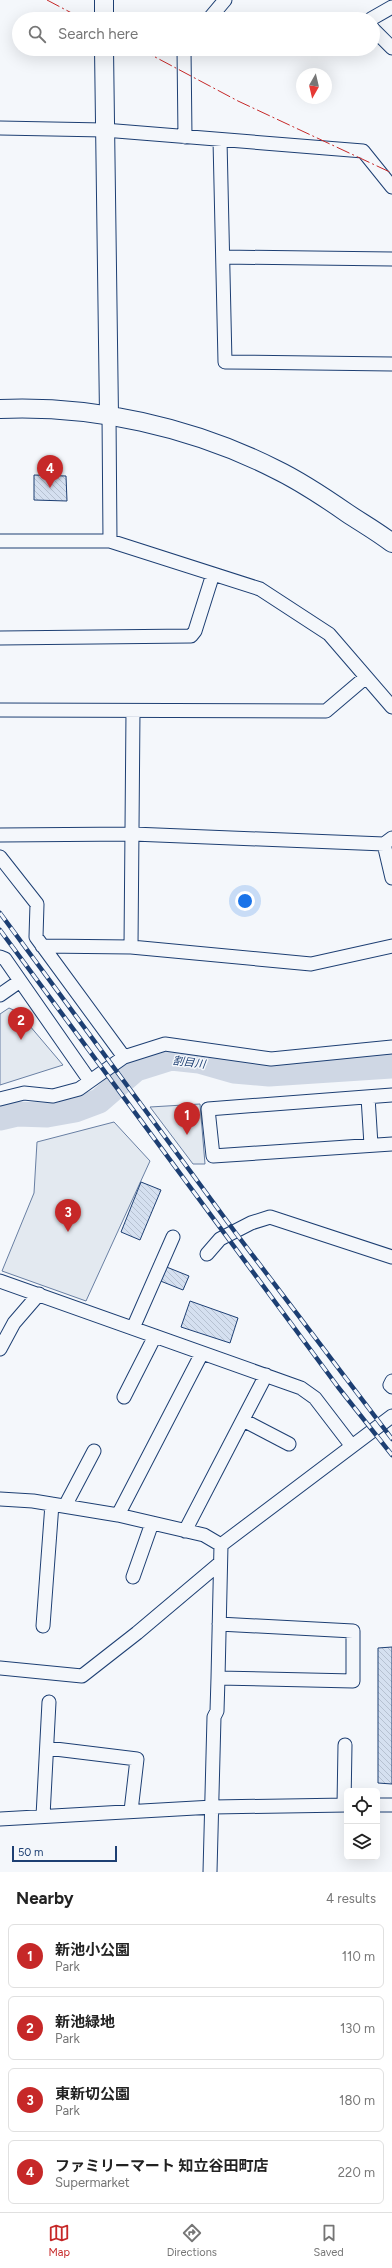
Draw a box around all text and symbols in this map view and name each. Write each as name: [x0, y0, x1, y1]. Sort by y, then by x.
search box: [12, 12, 380, 56]
icon: search: [26, 23, 48, 45]
text: Search here: [58, 25, 138, 43]
north arrow: [296, 68, 332, 104]
pin: 4: [37, 455, 63, 488]
your location: [235, 891, 255, 911]
pin: 2: [8, 1007, 34, 1040]
water label: 割目川: [172, 1054, 207, 1071]
pin: 1: [174, 1102, 200, 1135]
pin: 3: [55, 1199, 81, 1232]
map controls: [344, 1788, 380, 1860]
button: locate: [344, 1788, 380, 1824]
button: layers: [344, 1824, 380, 1860]
scale bar: [12, 1844, 117, 1863]
text: 50 m: [18, 1846, 43, 1859]
text: Nearby: [16, 1888, 74, 1908]
text: 4 results: [326, 1891, 376, 1906]
text: 新池小公園: [55, 1941, 130, 1959]
text: 1: [27, 1949, 33, 1964]
text: 110 m: [342, 1949, 375, 1964]
text: Park: [55, 1959, 80, 1974]
text: 新池緑地: [55, 2013, 115, 2031]
text: 2: [26, 2021, 34, 2036]
text: 130 m: [340, 2021, 375, 2036]
text: Park: [55, 2031, 80, 2046]
text: 東新切公園: [55, 2085, 130, 2103]
text: 3: [26, 2093, 34, 2108]
text: 180 m: [339, 2093, 375, 2108]
text: Park: [55, 2103, 80, 2118]
text: ファミリーマート 知立谷田町店: [55, 2157, 269, 2175]
text: 4: [26, 2165, 34, 2180]
text: 220 m: [338, 2165, 375, 2180]
text: Supermarket: [55, 2175, 130, 2190]
tab: Map: [48, 2222, 70, 2259]
tab: Directions: [167, 2222, 217, 2259]
tab: Saved: [313, 2222, 344, 2259]

